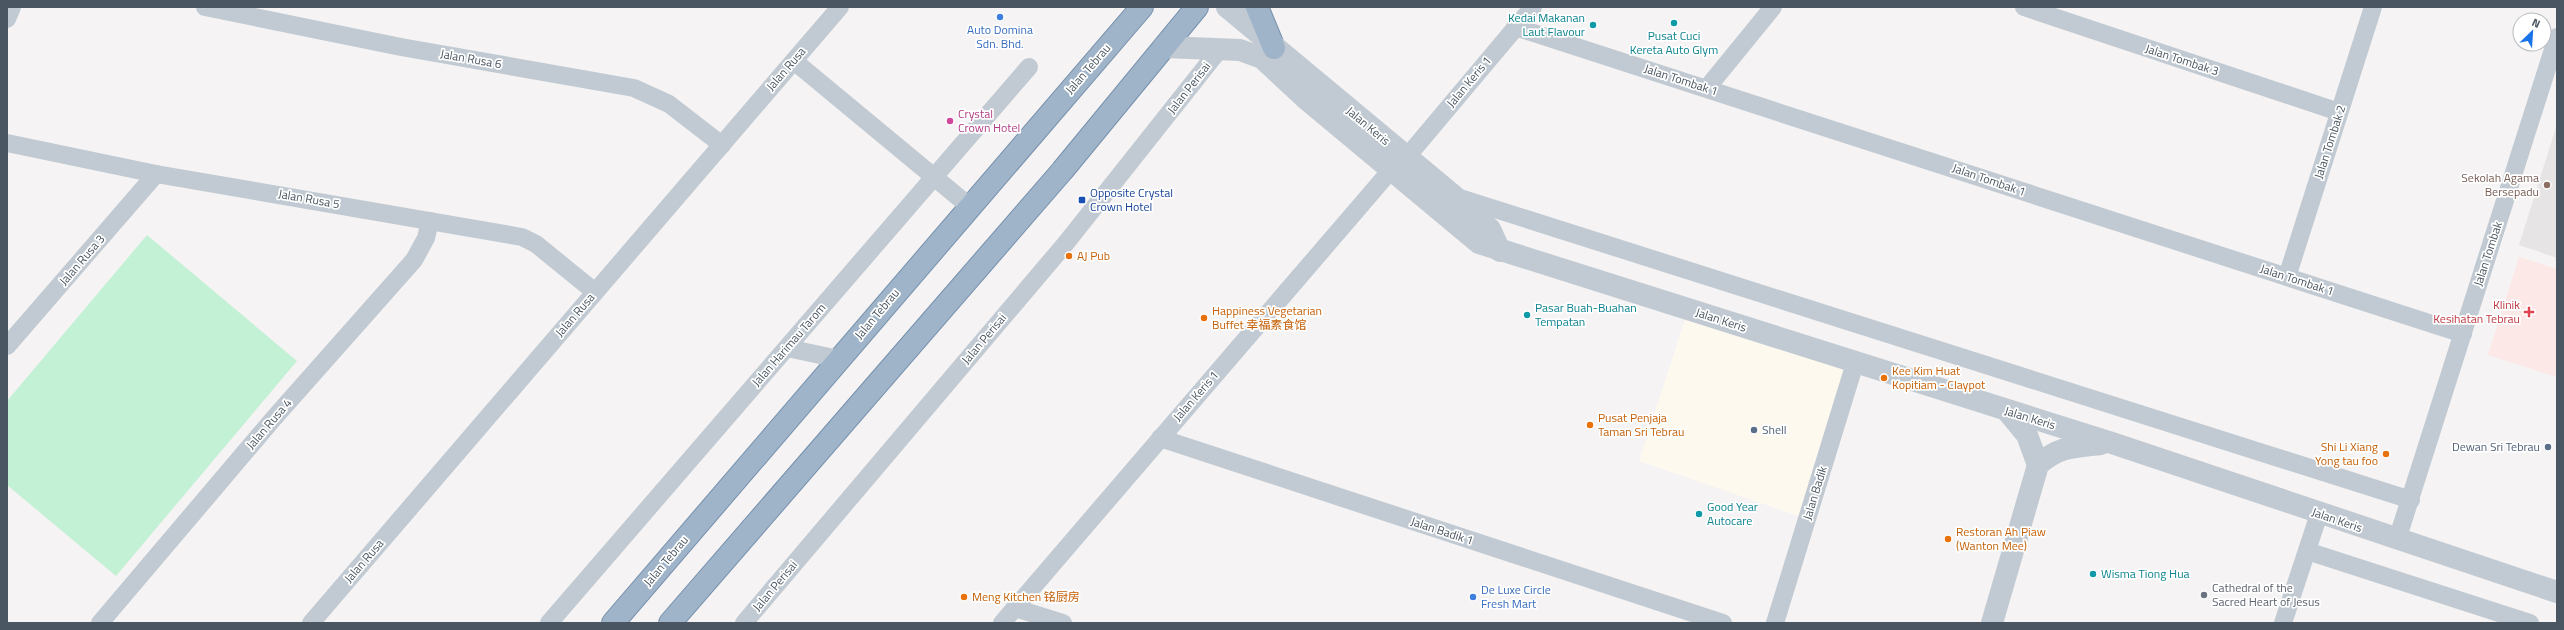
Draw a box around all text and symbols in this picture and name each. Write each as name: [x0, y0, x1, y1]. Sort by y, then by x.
place label: Kedai Makanan Laut Flavour: [1508, 8, 1585, 41]
marker: Auto Domina Sdn. Bhd.: [995, 12, 1005, 22]
north arrow: [2512, 12, 2552, 52]
text: N: [2529, 14, 2543, 32]
marker: Pusat Cuci Kereta Auto Glym: [1669, 18, 1679, 28]
place label: Auto Domina Sdn. Bhd.: [967, 20, 1033, 53]
marker: Kedai Makanan Laut Flavour: [1588, 20, 1598, 30]
place label: Pusat Cuci Kereta Auto Glym: [1630, 26, 1718, 59]
street label: Jalan Tebrau: [1060, 39, 1115, 98]
street label: Jalan Tombak 3: [2143, 39, 2221, 80]
street label: Jalan Rusa: [761, 43, 810, 95]
street label: Jalan Rusa 6: [439, 44, 504, 73]
street label: Jalan Keris 1: [1441, 52, 1496, 111]
street label: Jalan Perisai: [1162, 58, 1215, 118]
street label: Jalan Tombak 1: [1642, 59, 1720, 100]
street label: Jalan Keris: [1342, 101, 1395, 150]
street label: Jalan Tombak 2: [2309, 103, 2350, 181]
place label: Crystal Crown Hotel: [958, 104, 1020, 137]
marker: Crystal Crown Hotel: [945, 116, 955, 126]
street label: Jalan Tombak 1: [1950, 158, 2028, 201]
place label: Sekolah Agama Bersepadu: [2461, 168, 2539, 201]
marker: Sekolah Agama Bersepadu: [2542, 180, 2552, 190]
place label: Opposite Crystal Crown Hotel: [1090, 183, 1173, 216]
street label: Jalan Rusa 5: [277, 184, 342, 213]
marker: Opposite Crystal Crown Hotel: [1077, 195, 1087, 205]
street label: Jalan Tombak: [2468, 219, 2507, 289]
street label: Jalan Rusa 3: [54, 230, 109, 289]
place label: AJ Pub: [1077, 246, 1110, 265]
marker: AJ Pub: [1064, 251, 1074, 261]
street label: Jalan Tombak 1: [2258, 259, 2336, 300]
street label: Jalan Tebrau: [850, 284, 904, 343]
street label: Jalan Rusa: [550, 289, 599, 341]
place label: Klinik Kesihatan Tebrau: [2433, 295, 2520, 328]
place label: Pasar Buah-Buahan Tempatan: [1535, 298, 1637, 331]
street label: Jalan Harimau Tarom: [747, 299, 830, 391]
place label: Happiness Vegetarian Buffet 幸福素食馆: [1212, 301, 1322, 334]
street label: Jalan Keris: [1693, 302, 1749, 337]
marker: Klinik Kesihatan Tebrau: [2523, 306, 2535, 318]
street label: Jalan Perisai: [957, 309, 1011, 368]
marker: Pasar Buah-Buahan Tempatan: [1522, 310, 1532, 320]
marker: Happiness Vegetarian Buffet 幸福素食馆: [1199, 313, 1209, 323]
place label: Kee Kim Huat Kopitiam - Claypot: [1892, 361, 1986, 394]
street label: Jalan Keris 1: [1168, 366, 1223, 425]
marker: Kee Kim Huat Kopitiam - Claypot: [1879, 373, 1889, 383]
street label: Jalan Rusa 4: [241, 394, 296, 453]
street label: Jalan Keris: [2002, 401, 2058, 434]
place label: Pusat Penjaja Taman Sri Tebrau: [1598, 408, 1684, 441]
marker: Pusat Penjaja Taman Sri Tebrau: [1585, 420, 1595, 430]
place label: Shell: [1762, 420, 1787, 439]
marker: Shell: [1749, 425, 1759, 435]
place label: Shi Li Xiang Yong tau foo: [2315, 437, 2378, 470]
place label: Dewan Sri Tebrau: [2452, 437, 2540, 456]
marker: Dewan Sri Tebrau: [2543, 442, 2553, 452]
marker: Shi Li Xiang Yong tau foo: [2381, 449, 2391, 459]
street label: Jalan Badik: [1797, 463, 1832, 522]
place label: Good Year Autocare: [1707, 497, 1758, 530]
street label: Jalan Keris: [2309, 502, 2365, 537]
marker: Good Year Autocare: [1694, 509, 1704, 519]
street label: Jalan Badik 1: [1408, 511, 1476, 550]
place label: Restoran Ah Piaw (Wanton Mee): [1956, 522, 2046, 555]
street label: Jalan Tebrau: [639, 531, 693, 590]
marker: Restoran Ah Piaw (Wanton Mee): [1943, 534, 1953, 544]
street label: Jalan Rusa: [339, 535, 388, 587]
street label: Jalan Perisai: [748, 556, 802, 615]
place label: Wisma Tiong Hua: [2101, 564, 2190, 583]
marker: Wisma Tiong Hua: [2088, 569, 2098, 579]
place label: Cathedral of the Sacred Heart of Jesus: [2212, 578, 2320, 611]
place label: De Luxe Circle Fresh Mart: [1481, 580, 1551, 613]
place label: Meng Kitchen 铭厨房: [972, 587, 1080, 606]
marker: Cathedral of the Sacred Heart of Jesus: [2199, 590, 2209, 600]
marker: Meng Kitchen 铭厨房: [959, 592, 969, 602]
marker: De Luxe Circle Fresh Mart: [1468, 592, 1478, 602]

